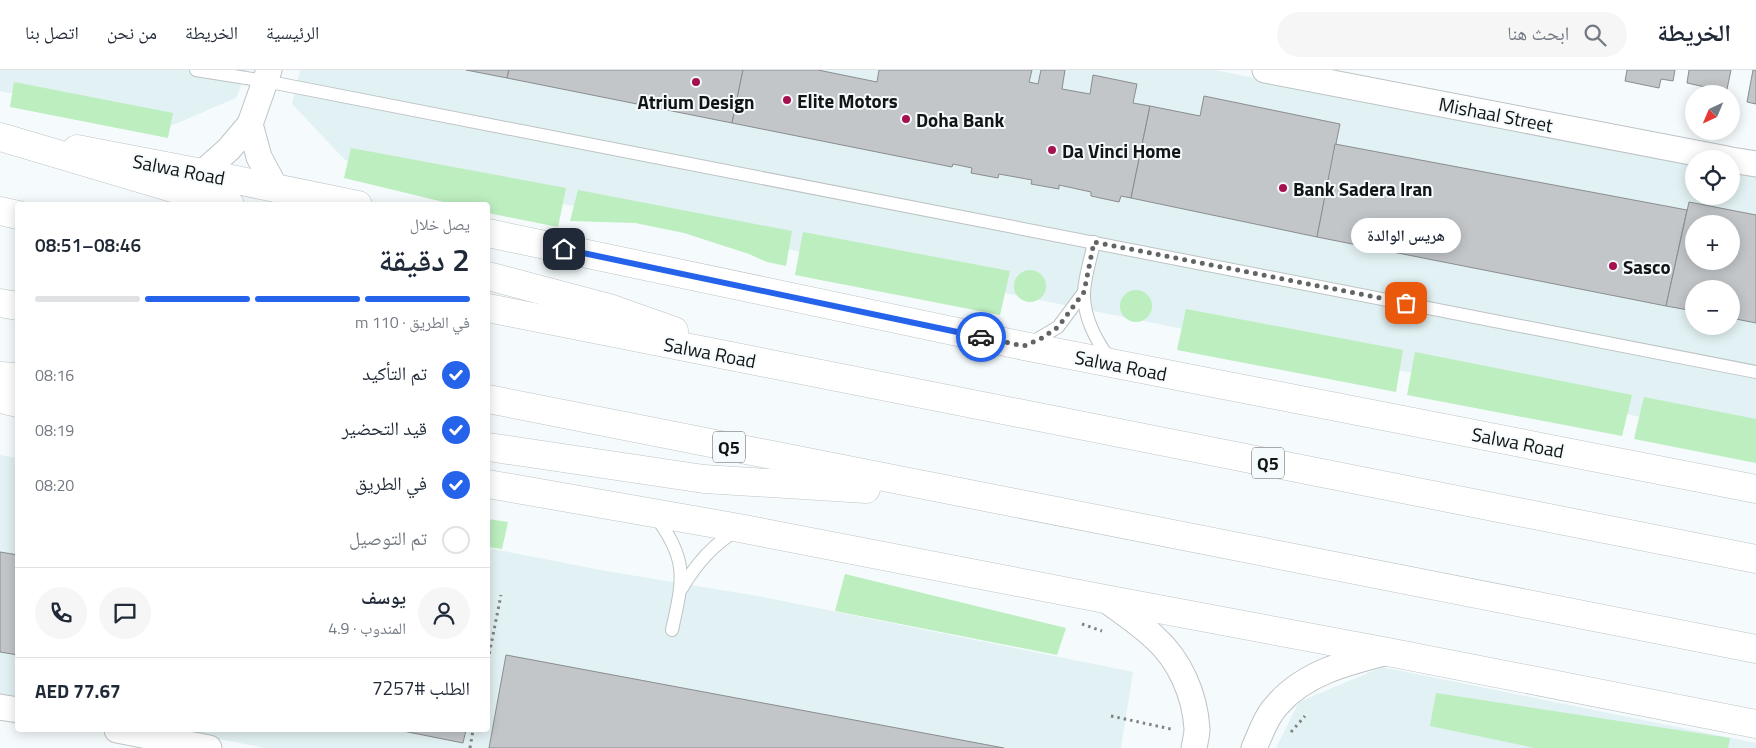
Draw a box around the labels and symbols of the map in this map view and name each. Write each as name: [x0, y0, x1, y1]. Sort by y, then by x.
marker: Atrium Design: [690, 76, 702, 88]
north arrow: [1685, 85, 1740, 140]
place label: Elite Motors: [797, 86, 898, 115]
place label: Atrium Design: [637, 87, 755, 116]
street label: Mishaal Street: [1436, 89, 1556, 139]
marker: Elite Motors: [781, 94, 793, 106]
place label: Doha Bank: [916, 105, 1004, 134]
marker: Doha Bank: [900, 113, 912, 125]
place label: Da Vinci Home: [1062, 136, 1181, 165]
marker: Da Vinci Home: [1046, 144, 1058, 156]
street label: Salwa Road: [130, 146, 228, 192]
place label: Bank Sadera Iran: [1293, 174, 1433, 203]
marker: Bank Sadera Iran: [1277, 182, 1289, 194]
callout: هريس الوالدة: [1351, 218, 1461, 253]
pin: [543, 228, 585, 270]
place label: Sasco: [1623, 252, 1671, 281]
marker: Sasco: [1607, 260, 1619, 272]
pin: [1385, 282, 1427, 324]
courier: [956, 312, 1006, 362]
street label: Salwa Road: [661, 329, 759, 375]
street label: Salwa Road: [1072, 342, 1170, 388]
street label: Salwa Road: [1469, 419, 1567, 465]
road number: Q5: [713, 432, 745, 462]
road number: Q5: [1252, 448, 1284, 478]

